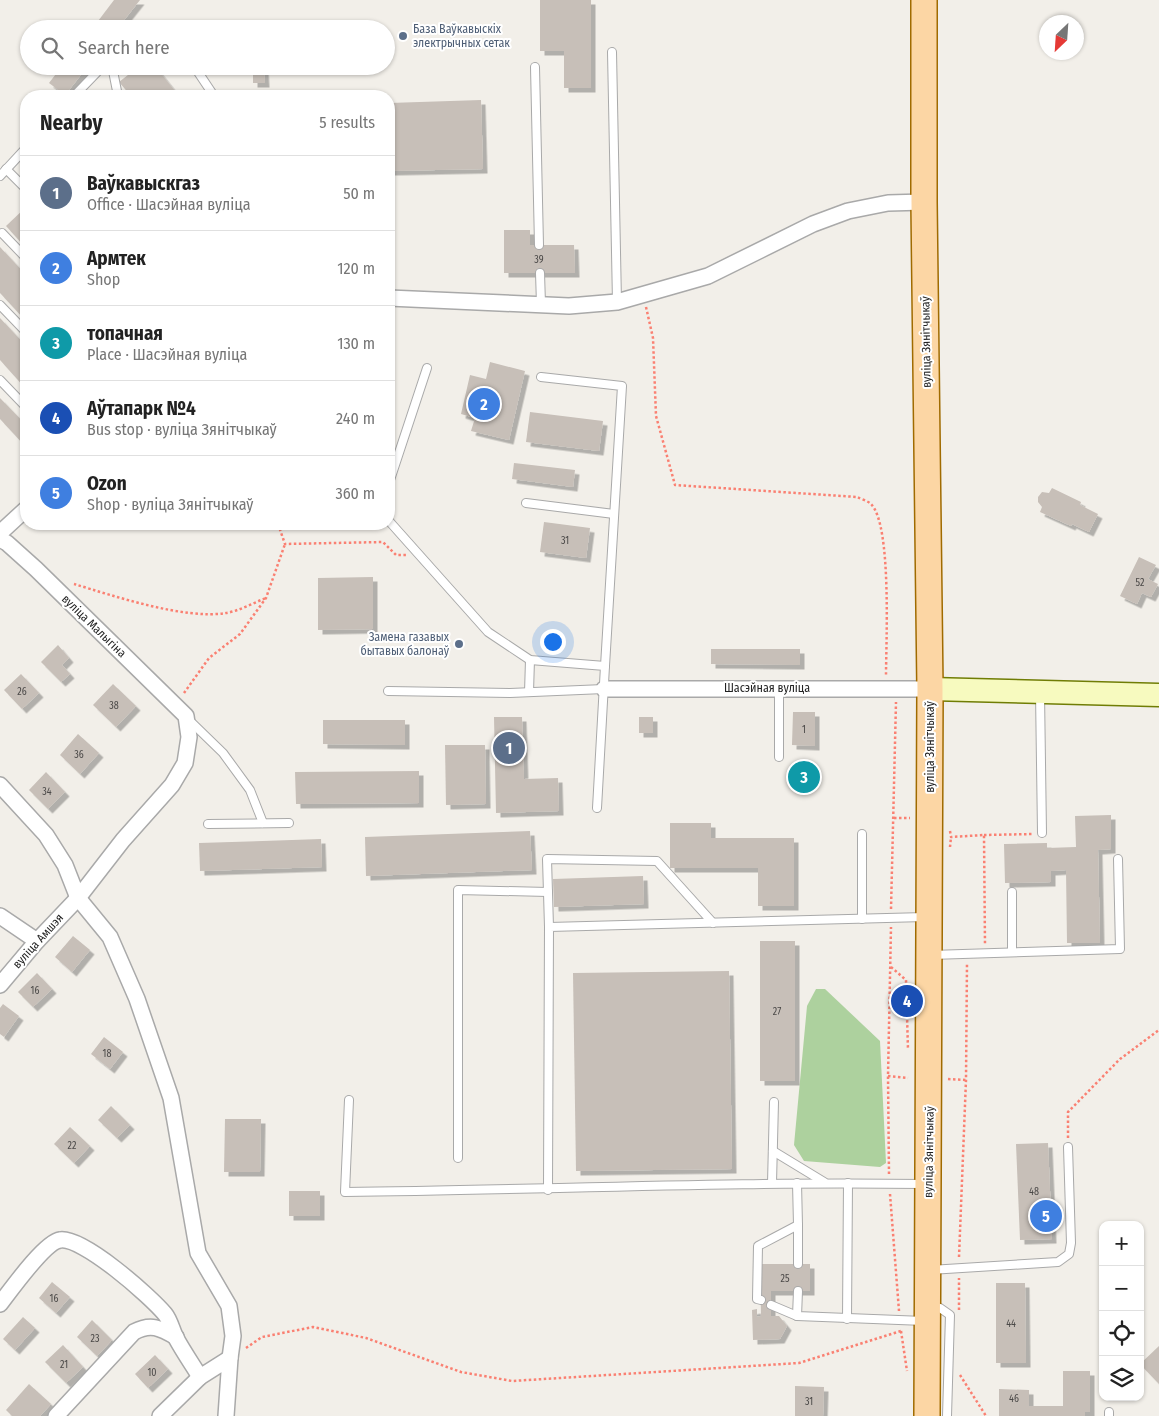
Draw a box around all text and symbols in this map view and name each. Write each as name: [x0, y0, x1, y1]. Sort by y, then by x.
north arrow: [1039, 15, 1084, 60]
search box: [20, 20, 395, 75]
place label: База Ваўкавыскіх электрычных сетак: [413, 22, 510, 50]
marker: База Ваўкавыскіх электрычных сетак: [397, 30, 409, 42]
icon: search: [38, 34, 66, 62]
text: Search here: [78, 36, 170, 59]
text: Nearby: [40, 110, 102, 136]
text: 5 results: [319, 113, 375, 132]
text: Ваўкавыскгаз: [87, 172, 200, 195]
text: 1: [53, 184, 59, 203]
text: 50 m: [343, 184, 375, 203]
text: Office · Шасэйная вуліца: [87, 195, 251, 214]
text: Армтек: [87, 247, 146, 270]
house number: 39: [534, 254, 544, 266]
text: 2: [52, 259, 60, 278]
text: 120 m: [337, 259, 375, 278]
text: Shop: [87, 270, 120, 289]
street label: вуліца Зянітчыкаў: [918, 295, 934, 388]
text: топачная: [87, 322, 163, 345]
text: 3: [52, 334, 60, 353]
text: 130 m: [337, 334, 375, 353]
text: Place · Шасэйная вуліца: [87, 345, 247, 364]
pin: 2: [468, 385, 500, 423]
text: Аўтапарк №4: [87, 397, 196, 420]
text: 4: [52, 409, 60, 428]
text: 240 m: [336, 409, 375, 428]
text: Bus stop · вуліца Зянітчыкаў: [87, 420, 277, 439]
text: Ozon: [87, 472, 127, 495]
text: 5: [52, 484, 60, 503]
text: 360 m: [335, 484, 375, 503]
text: Shop · вуліца Зянітчыкаў: [87, 495, 253, 514]
house number: 31: [561, 535, 569, 547]
house number: 52: [1136, 577, 1145, 589]
street label: вуліца Малыгіна: [59, 592, 129, 660]
your location: [540, 629, 566, 655]
place label: Замена газавых бытавых балонаў: [360, 630, 450, 658]
marker: Замена газавых бытавых балонаў: [453, 638, 465, 650]
street label: Шасэйная вуліца: [724, 681, 810, 695]
house number: 26: [17, 686, 27, 698]
house number: 38: [109, 700, 119, 712]
street label: вуліца Зянітчыкаў: [923, 701, 937, 793]
house number: 1: [802, 724, 806, 736]
pin: 1: [493, 729, 525, 767]
house number: 36: [74, 749, 84, 761]
pin: 3: [788, 758, 820, 796]
house number: 34: [42, 786, 52, 798]
street label: вуліца Амшэя: [10, 911, 66, 971]
pin: 4: [891, 982, 923, 1020]
house number: 16: [31, 985, 39, 997]
house number: 27: [773, 1006, 781, 1018]
house number: 18: [103, 1048, 111, 1060]
street label: вуліца Зянітчыкаў: [921, 1105, 937, 1198]
house number: 22: [68, 1140, 77, 1152]
house number: 48: [1029, 1186, 1039, 1198]
pin: 5: [1030, 1197, 1062, 1235]
map controls: [1099, 1221, 1144, 1401]
button: +: [1099, 1221, 1144, 1266]
button: −: [1099, 1266, 1144, 1311]
house number: 25: [781, 1273, 790, 1285]
house number: 16: [50, 1293, 58, 1305]
button: locate: [1099, 1311, 1144, 1356]
house number: 44: [1006, 1318, 1016, 1330]
house number: 23: [91, 1333, 100, 1345]
button: layers: [1099, 1356, 1144, 1401]
house number: 21: [60, 1359, 68, 1371]
house number: 10: [147, 1367, 157, 1379]
house number: 46: [1009, 1393, 1019, 1405]
house number: 31: [805, 1396, 813, 1408]

